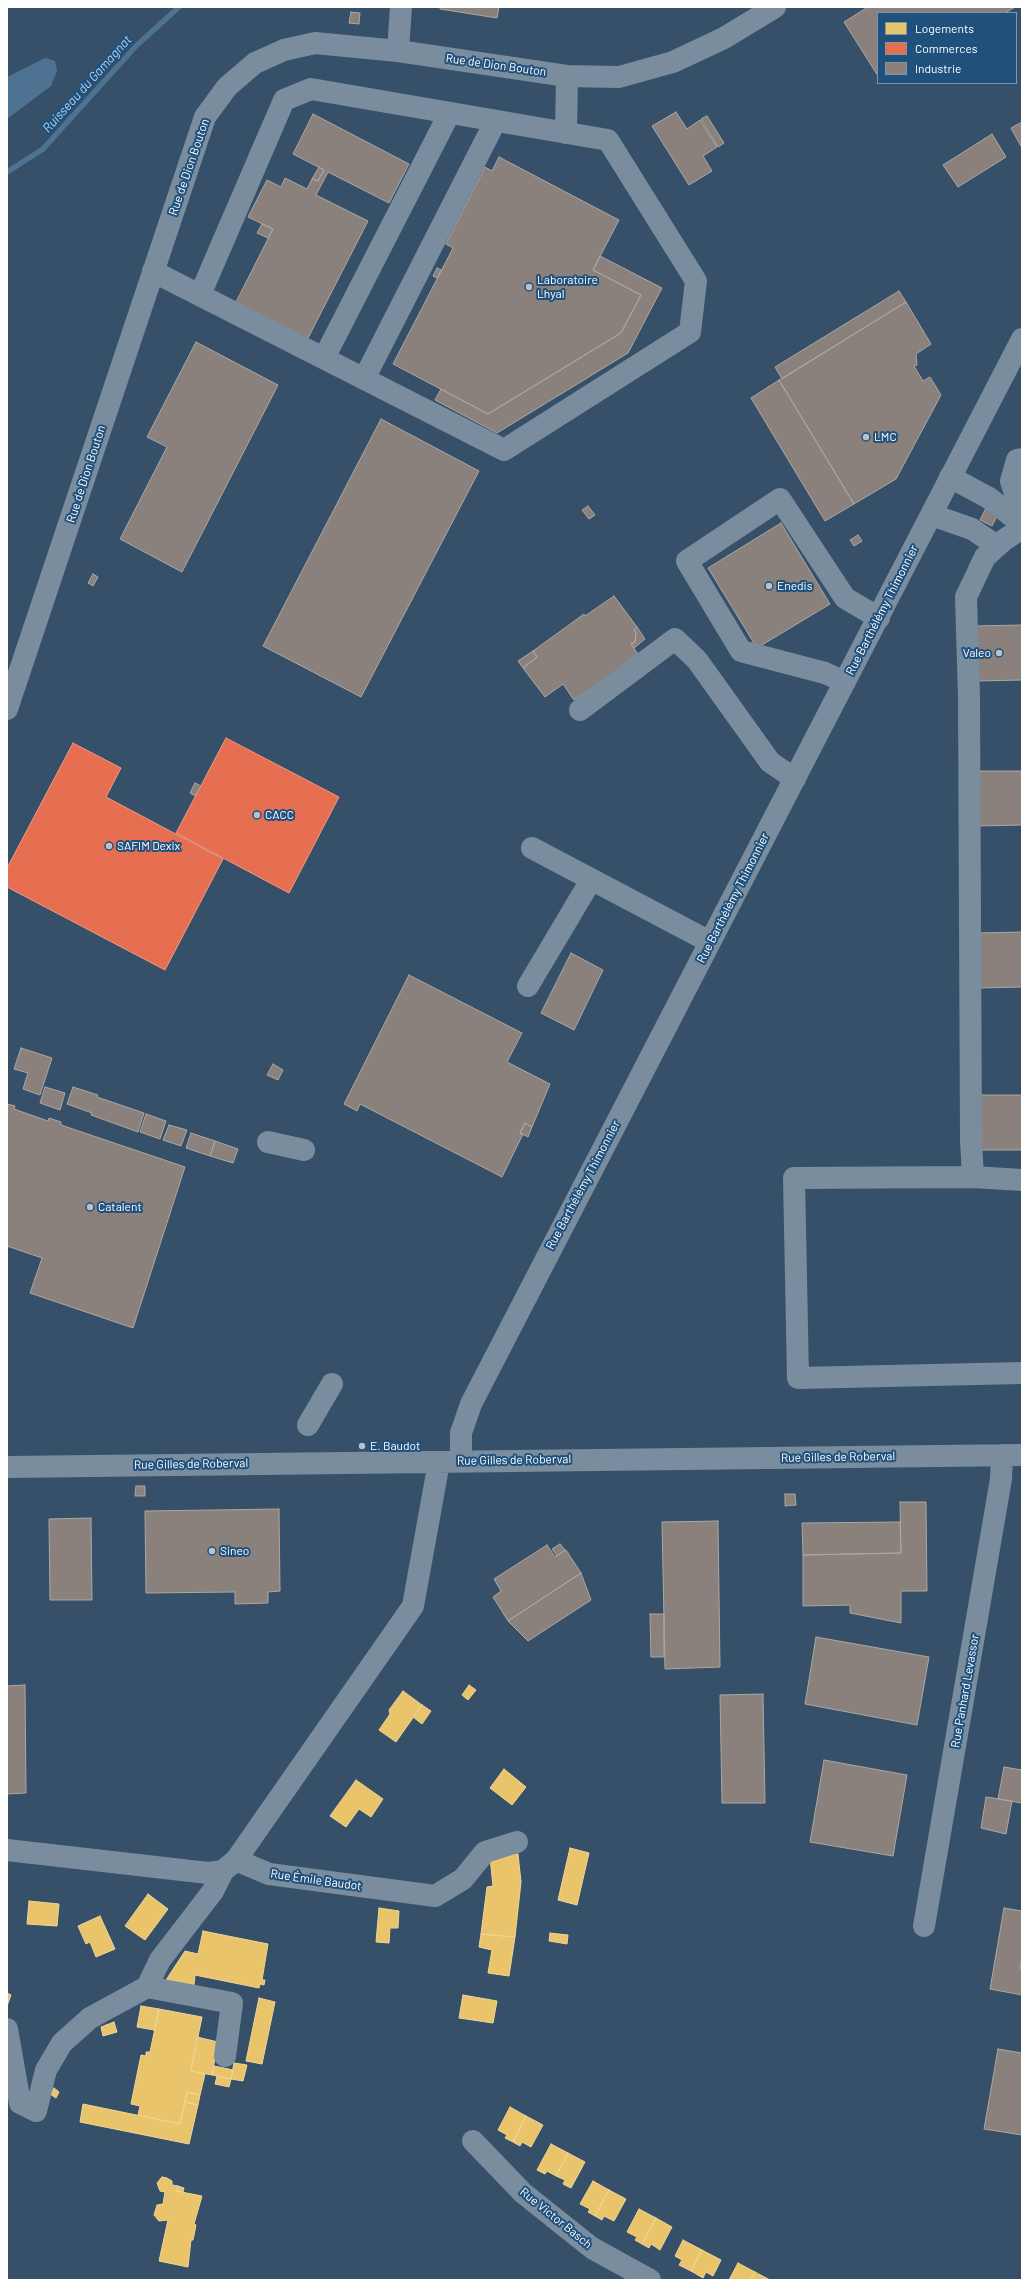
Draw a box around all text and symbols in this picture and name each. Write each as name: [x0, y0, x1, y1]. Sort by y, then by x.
legend: [877, 12, 1017, 84]
text: Logements: [915, 21, 974, 35]
water label: Ruisseau du Gamagnat: [39, 32, 135, 136]
text: Commerces: [915, 41, 978, 55]
street label: Rue de Dion Bouton: [445, 51, 547, 79]
text: Industrie: [915, 61, 961, 75]
street label: Rue de Dion Bouton: [166, 117, 212, 217]
place label: Laboratoire Lhyal: [537, 273, 598, 301]
marker: Laboratoire Lhyal: [524, 282, 534, 292]
street label: Rue de Dion Bouton: [63, 424, 109, 524]
place label: LMC: [874, 430, 897, 444]
marker: LMC: [861, 432, 871, 442]
street label: Rue Barthélémy Thimonnier: [843, 542, 921, 678]
place label: Enedis: [777, 579, 812, 593]
marker: Enedis: [764, 581, 774, 591]
place label: Valeo: [963, 646, 991, 660]
marker: Valeo: [994, 648, 1004, 658]
place label: CACC: [265, 808, 294, 822]
marker: CACC: [252, 810, 262, 820]
street label: Rue Barthélémy Thimonnier: [694, 830, 772, 966]
place label: SAFIM Dexix: [117, 839, 180, 853]
marker: SAFIM Dexix: [104, 841, 114, 851]
street label: Rue Barthélémy Thimonnier: [543, 1118, 623, 1252]
place label: Catalent: [98, 1200, 142, 1214]
marker: Catalent: [85, 1202, 95, 1212]
place label: E. Baudot: [370, 1439, 420, 1453]
marker: E. Baudot: [357, 1441, 367, 1451]
street label: Rue Gilles de Roberval: [781, 1449, 895, 1465]
street label: Rue Gilles de Roberval: [457, 1452, 571, 1468]
street label: Rue Gilles de Roberval: [134, 1456, 248, 1472]
place label: Sineo: [220, 1544, 249, 1558]
marker: Sineo: [207, 1546, 217, 1556]
street label: Rue Panhard Levassor: [948, 1633, 982, 1749]
street label: Rue Émile Baudot: [270, 1866, 362, 1894]
street label: Rue Victor Basch: [517, 2185, 595, 2251]

